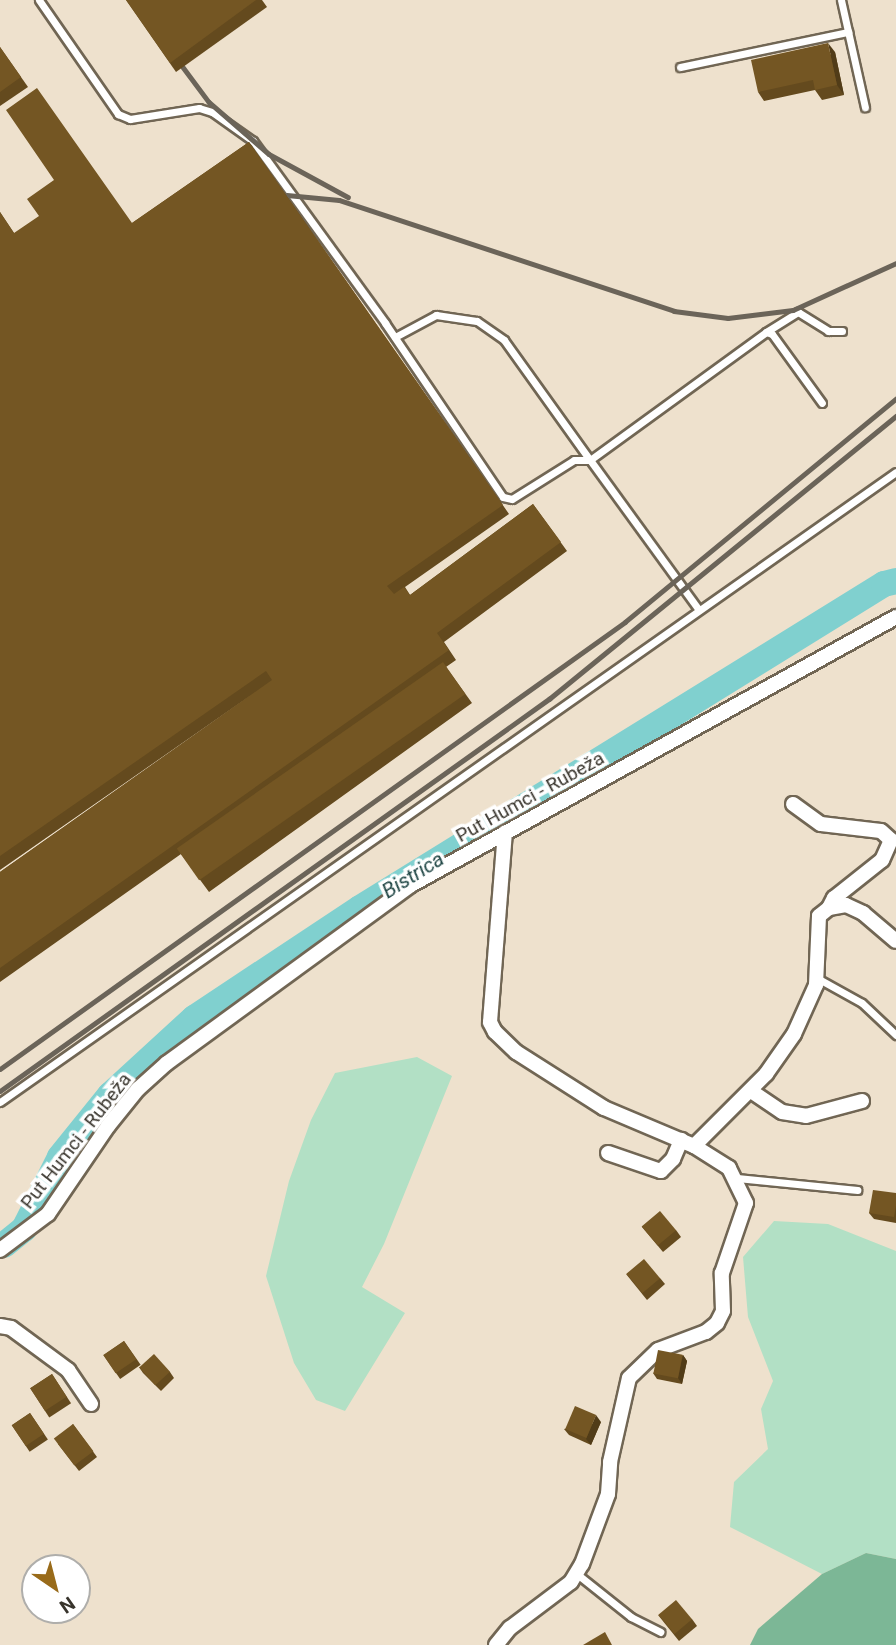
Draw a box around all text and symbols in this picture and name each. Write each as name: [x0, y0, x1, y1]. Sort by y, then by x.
street label: Put Humci - Rubeža: [452, 747, 608, 847]
water label: Bistrica: [377, 846, 449, 904]
street label: Put Humci - Rubeža: [16, 1069, 136, 1213]
north arrow: [21, 1554, 91, 1624]
text: N: [55, 1592, 79, 1618]

